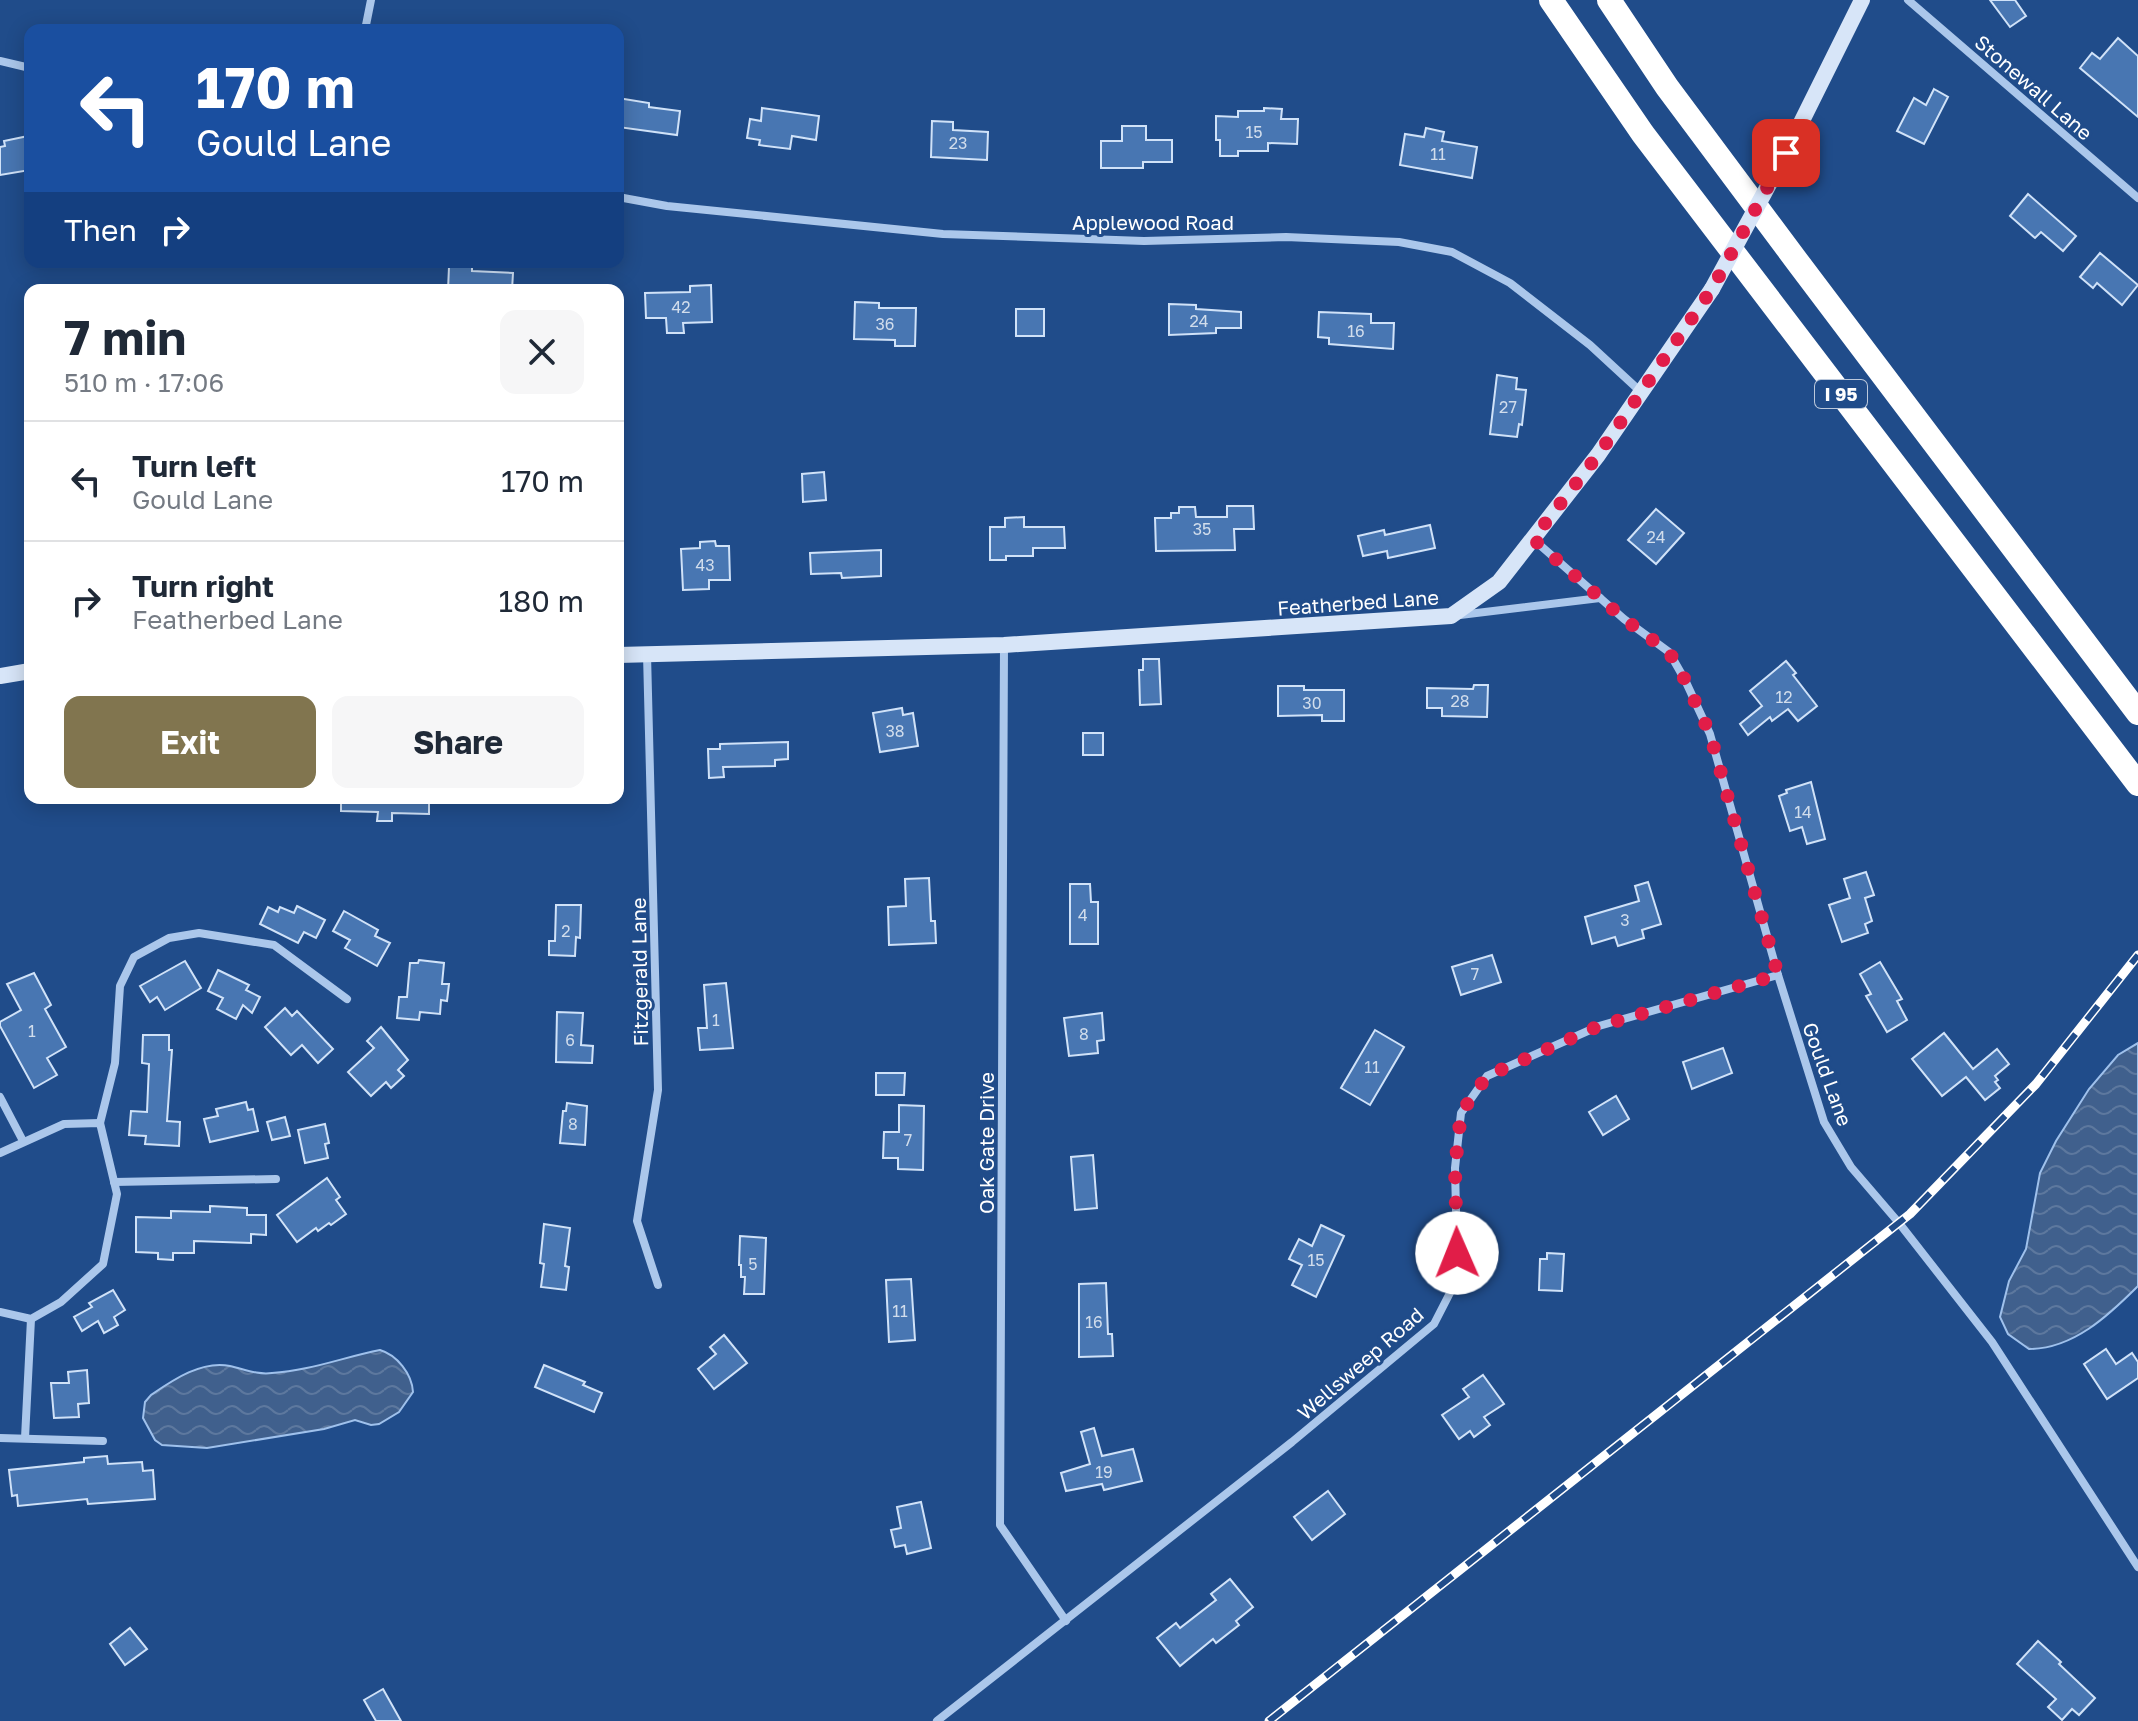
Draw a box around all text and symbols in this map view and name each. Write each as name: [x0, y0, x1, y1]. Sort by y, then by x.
street label: Stonewall Lane: [1970, 29, 2098, 145]
text: 170 m: [196, 53, 355, 120]
icon: left: [64, 56, 168, 160]
pin: [1752, 119, 1820, 187]
text: Gould Lane: [196, 121, 391, 164]
house number: 15: [1245, 122, 1263, 142]
icon: arrive: [1764, 131, 1808, 175]
house number: 23: [949, 133, 967, 153]
house number: 11: [1430, 144, 1446, 164]
icon: right: [153, 208, 197, 252]
street label: Applewood Road: [1072, 210, 1234, 234]
text: Then: [64, 212, 137, 248]
house number: 42: [671, 297, 691, 317]
text: 7 min: [64, 308, 186, 366]
button: close: [500, 310, 584, 394]
house number: 24: [1189, 311, 1209, 331]
house number: 36: [875, 314, 895, 334]
house number: 16: [1347, 321, 1365, 341]
text: 510 m · 17:06: [64, 367, 224, 398]
road number: I 95: [1815, 380, 1867, 408]
house number: 27: [1499, 397, 1517, 417]
text: Turn left: [132, 448, 257, 484]
icon: left: [64, 459, 108, 503]
text: 170 m: [501, 463, 584, 499]
text: Gould Lane: [132, 484, 273, 515]
house number: 35: [1193, 519, 1211, 539]
house number: 24: [1646, 527, 1666, 547]
house number: 43: [695, 555, 715, 575]
text: Turn right: [132, 568, 274, 604]
icon: right: [64, 579, 108, 623]
text: 180 m: [499, 583, 584, 619]
street label: Featherbed Lane: [1276, 584, 1440, 620]
text: Featherbed Lane: [132, 604, 343, 635]
house number: 12: [1775, 687, 1793, 707]
house number: 28: [1450, 691, 1470, 711]
house number: 30: [1302, 693, 1322, 713]
button: Exit: [64, 696, 316, 788]
button: Share: [332, 696, 584, 788]
house number: 38: [885, 721, 905, 741]
house number: 14: [1794, 802, 1812, 822]
street label: Fitzgerald Lane: [626, 897, 652, 1047]
house number: 4: [1078, 905, 1088, 925]
house number: 3: [1620, 910, 1630, 930]
house number: 2: [561, 921, 571, 941]
house number: 7: [1471, 964, 1479, 984]
house number: 1: [712, 1010, 720, 1030]
street label: Gould Lane: [1798, 1019, 1858, 1129]
house number: 1: [28, 1021, 36, 1041]
house number: 8: [1079, 1024, 1089, 1044]
house number: 6: [565, 1030, 575, 1050]
house number: 11: [1364, 1057, 1380, 1077]
street label: Oak Gate Drive: [974, 1072, 998, 1214]
house number: 8: [568, 1114, 578, 1134]
house number: 7: [904, 1130, 912, 1150]
position arrow: [1415, 1211, 1499, 1295]
house number: 15: [1307, 1250, 1325, 1270]
house number: 5: [748, 1254, 758, 1274]
house number: 11: [892, 1301, 908, 1321]
street label: Wellsweep Road: [1292, 1302, 1428, 1424]
house number: 16: [1085, 1312, 1103, 1332]
house number: 19: [1095, 1462, 1113, 1482]

